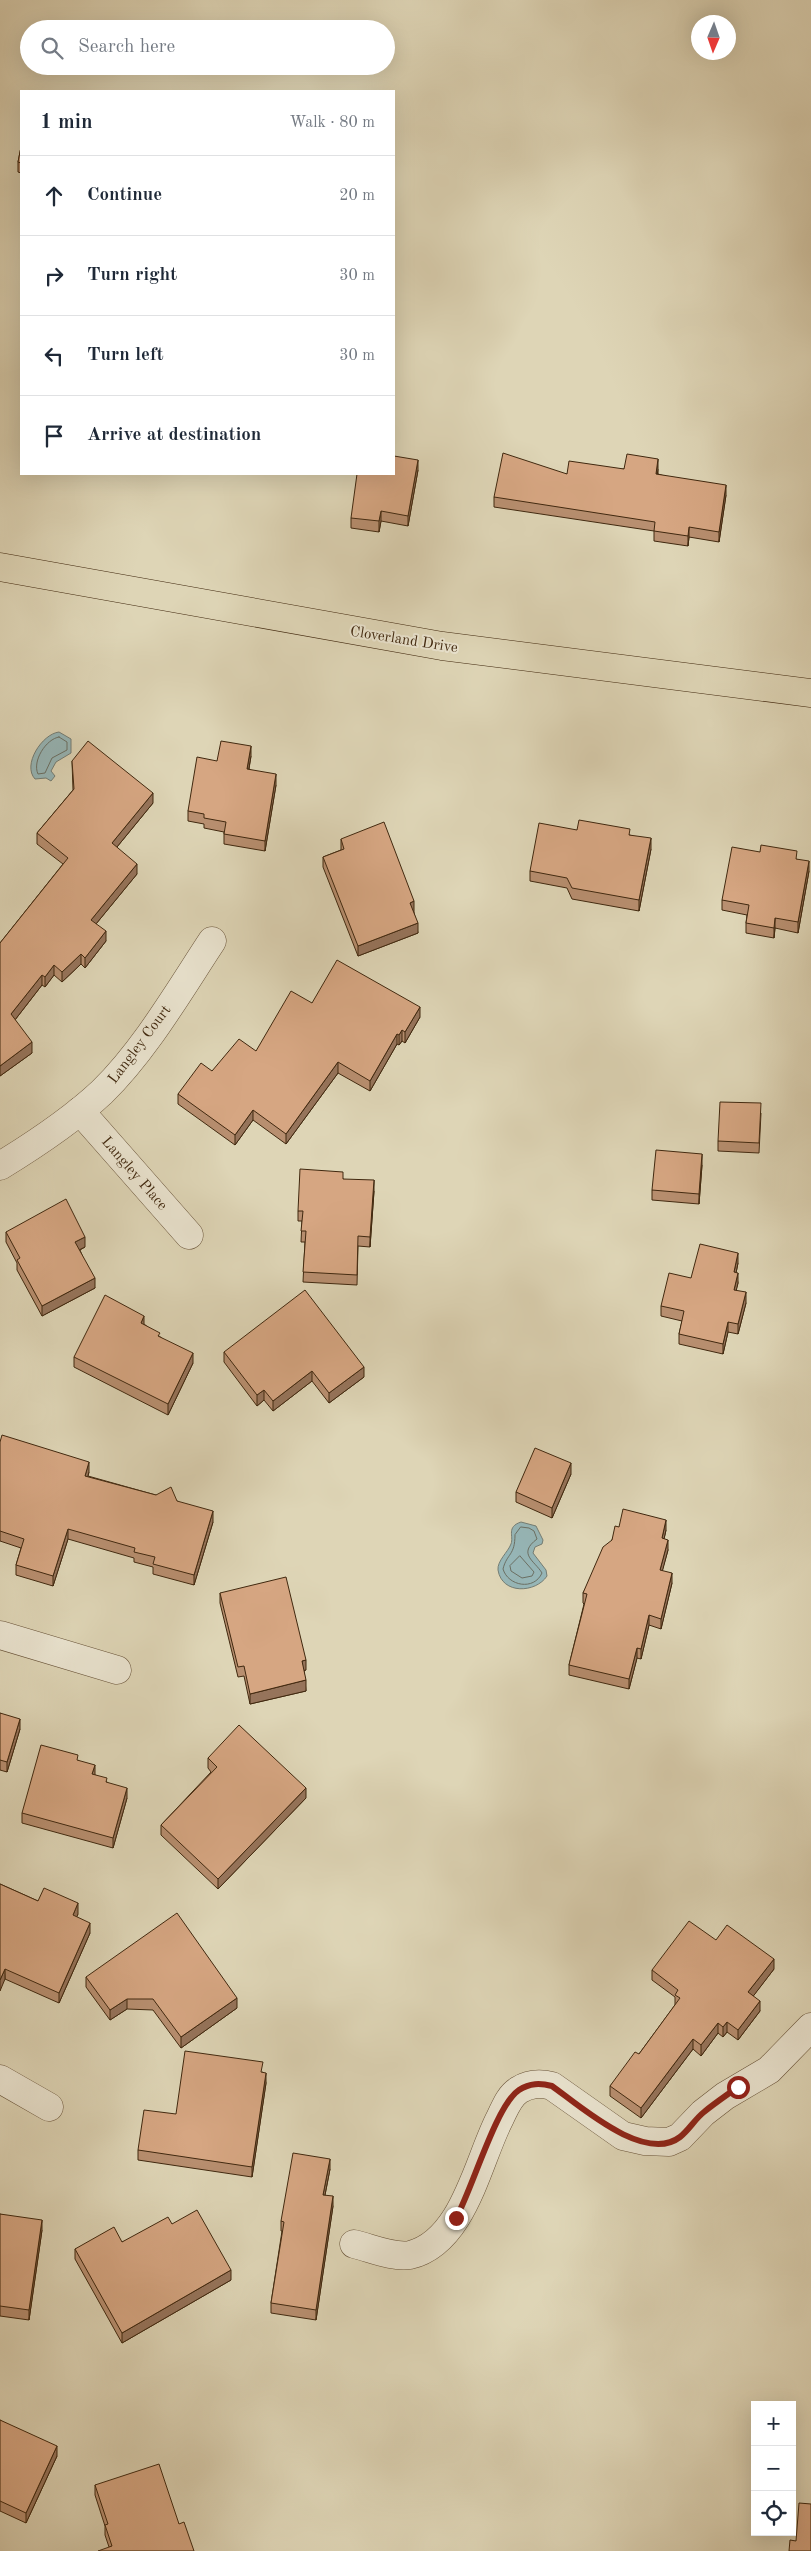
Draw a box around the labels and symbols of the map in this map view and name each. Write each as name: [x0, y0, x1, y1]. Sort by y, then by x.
north arrow: [691, 15, 736, 60]
street label: Cloverland Drive: [349, 625, 459, 656]
street label: Langley Court: [106, 1003, 174, 1087]
street label: Langley Place: [98, 1134, 170, 1214]
route start: [727, 2076, 750, 2099]
route end: [445, 2207, 468, 2230]

